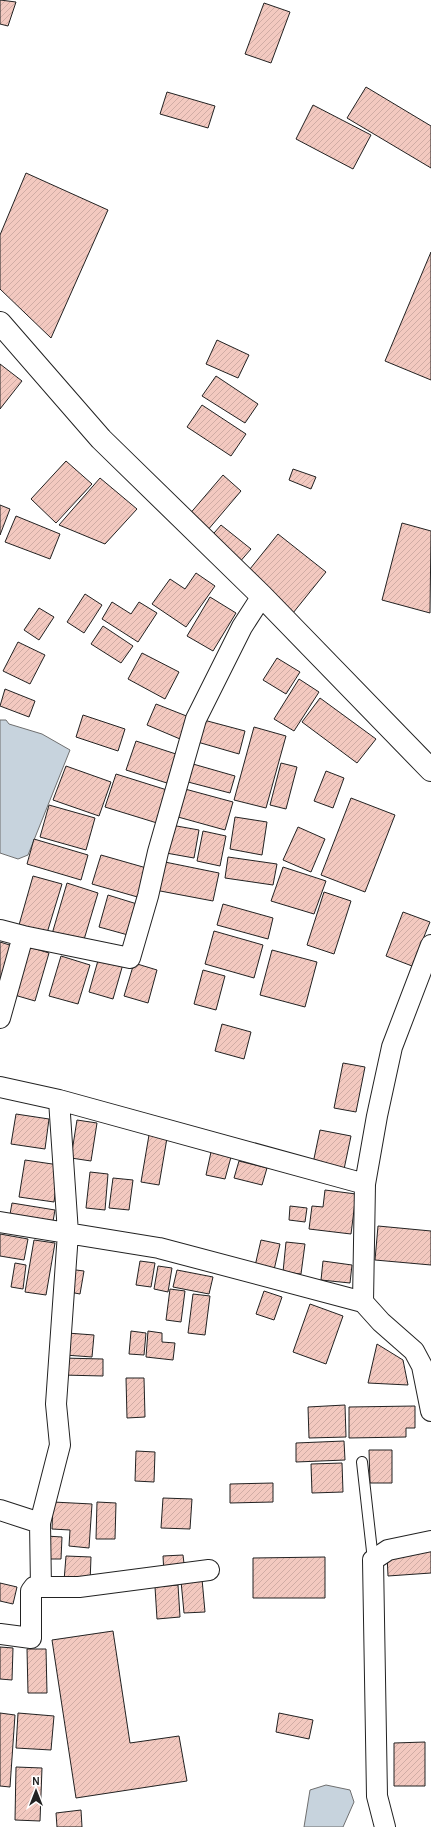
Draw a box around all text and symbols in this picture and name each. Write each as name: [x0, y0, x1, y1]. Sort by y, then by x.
north arrow: [16, 1771, 56, 1811]
text: N: [32, 1775, 40, 1788]

